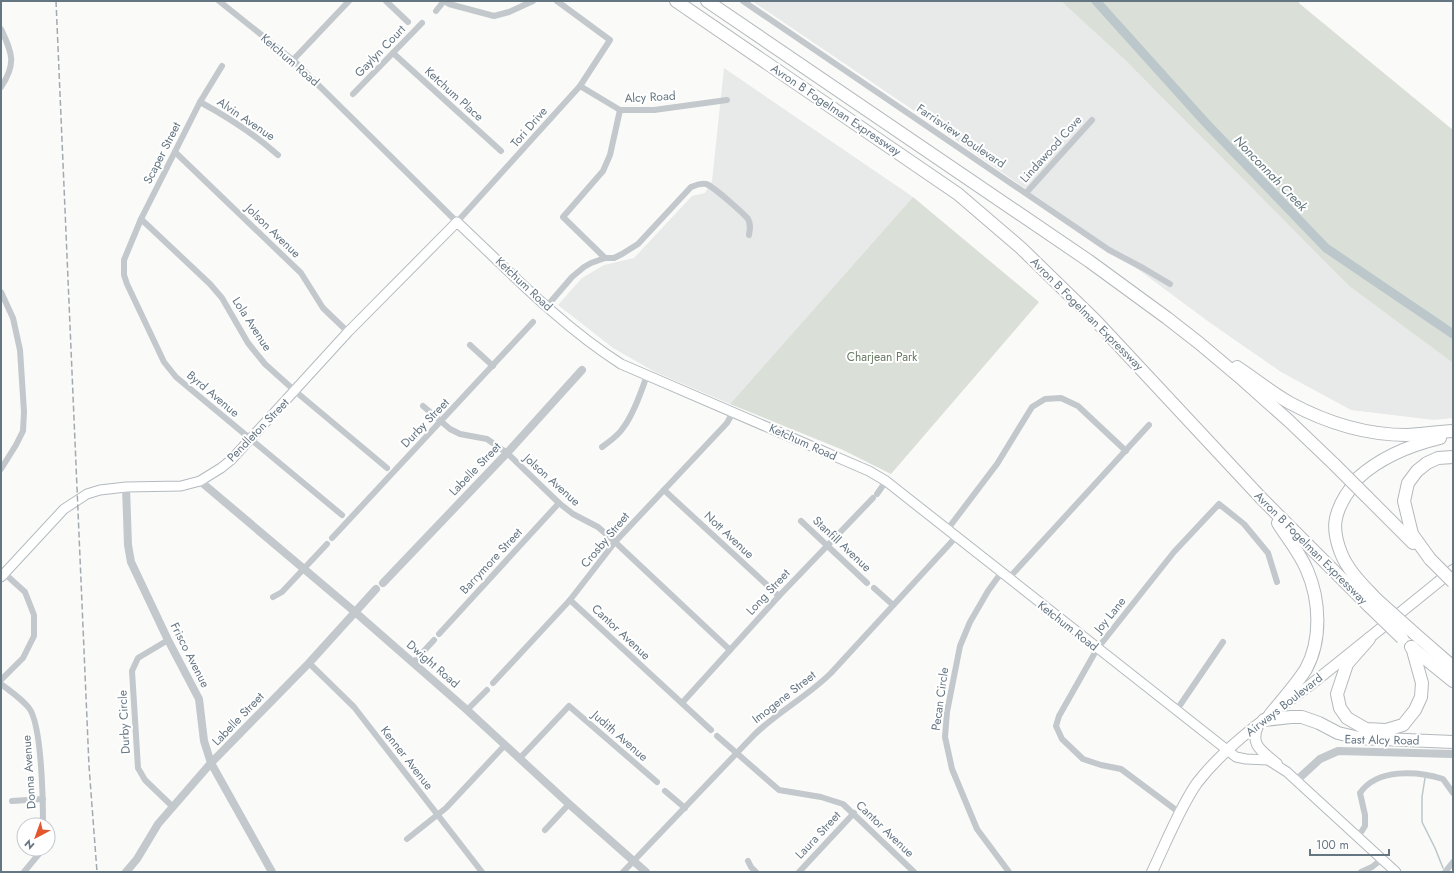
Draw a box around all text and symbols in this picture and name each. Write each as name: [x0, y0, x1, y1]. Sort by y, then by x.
street label: Gaylyn Court: [350, 21, 410, 81]
street label: Ketchum Road: [257, 29, 323, 91]
street label: Avron B Fogelman Expressway: [767, 60, 905, 161]
street label: Ketchum Place: [421, 63, 487, 125]
street label: Alcy Road: [624, 87, 676, 107]
street label: Alvin Avenue: [213, 93, 279, 145]
street label: Farrisview Boulevard: [913, 99, 1009, 173]
street label: Tori Drive: [506, 103, 552, 151]
street label: Lindawood Cove: [1016, 111, 1086, 187]
street label: Scaper Street: [139, 119, 185, 187]
water label: Nonconnah Creek: [1230, 131, 1312, 216]
street label: Jolson Avenue: [240, 199, 305, 262]
street label: Ketchum Road: [491, 253, 557, 315]
street label: Avron B Fogelman Expressway: [1026, 253, 1148, 375]
street label: Lola Avenue: [228, 293, 276, 355]
park label: Charjean Park: [847, 348, 918, 366]
street label: Byrd Avenue: [183, 367, 243, 421]
street label: Pendleton Street: [223, 394, 293, 466]
street label: Durby Street: [397, 394, 453, 452]
street label: Ketchum Road: [766, 419, 840, 465]
street label: Labelle Street: [445, 438, 505, 500]
street label: Jolson Avenue: [518, 448, 584, 510]
street label: Avron B Fogelman Expressway: [1250, 487, 1372, 609]
street label: Nott Avenue: [700, 507, 758, 563]
street label: Crosby Street: [576, 508, 634, 572]
street label: Stanfill Avenue: [809, 512, 875, 576]
street label: Barrymore Street: [456, 524, 527, 598]
street label: Long Street: [742, 565, 794, 619]
street label: Joy Lane: [1089, 593, 1130, 638]
street label: Ketchum Road: [1034, 597, 1102, 655]
street label: Cantor Avenue: [587, 600, 655, 664]
street label: Frisco Avenue: [166, 619, 214, 691]
street label: Dwight Road: [403, 636, 463, 692]
street label: Imogene Street: [748, 666, 820, 728]
street label: Pecan Circle: [927, 666, 953, 732]
street label: Airways Boulevard: [1242, 669, 1326, 741]
street label: Labelle Street: [208, 688, 268, 750]
street label: Durby Circle: [113, 690, 135, 754]
street label: Judith Avenue: [586, 705, 652, 766]
street label: Kenner Avenue: [376, 722, 438, 794]
street label: East Alcy Road: [1344, 730, 1420, 750]
street label: Donna Avenue: [17, 734, 41, 810]
street label: Cantor Avenue: [852, 797, 918, 861]
street label: Laura Street: [791, 807, 845, 863]
north arrow: [16, 817, 56, 857]
scale bar: [1310, 831, 1389, 857]
text: N: [21, 836, 38, 853]
text: 100 m: [1316, 836, 1349, 854]

